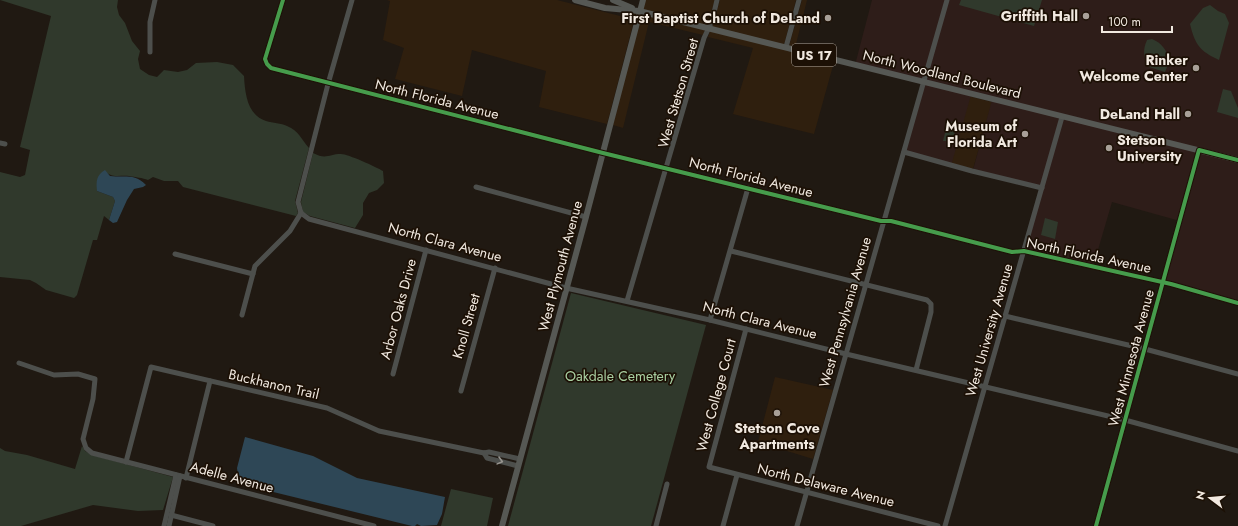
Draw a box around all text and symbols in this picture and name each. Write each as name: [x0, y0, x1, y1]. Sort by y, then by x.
place label: Griffith Hall: [1001, 6, 1078, 26]
place label: First Baptist Church of DeLand: [621, 8, 820, 28]
scale bar: [1102, 8, 1172, 34]
marker: Griffith Hall: [1081, 11, 1091, 21]
marker: First Baptist Church of DeLand: [823, 13, 833, 23]
text: 100 m: [1108, 13, 1141, 31]
street label: West Stetson Street: [653, 35, 703, 150]
road number: US 17: [792, 44, 836, 66]
street label: North Woodland Boulevard: [861, 45, 1023, 103]
place label: Rinker Welcome Center: [1079, 50, 1188, 86]
marker: Rinker Welcome Center: [1191, 63, 1201, 73]
street label: North Florida Avenue: [373, 74, 501, 124]
place label: DeLand Hall: [1100, 104, 1180, 124]
marker: DeLand Hall: [1183, 109, 1193, 119]
place label: Museum of Florida Art: [945, 116, 1018, 152]
marker: Museum of Florida Art: [1020, 129, 1030, 139]
place label: Stetson University: [1117, 130, 1182, 166]
marker: Stetson University: [1104, 143, 1114, 153]
street label: North Florida Avenue: [687, 152, 815, 202]
street label: West Plymouth Avenue: [533, 198, 587, 334]
street label: North Clara Avenue: [386, 217, 504, 267]
street label: North Florida Avenue: [1025, 232, 1153, 278]
street label: West Pennsylvania Avenue: [814, 234, 876, 390]
street label: Arbor Oaks Drive: [375, 256, 421, 362]
street label: West University Avenue: [960, 261, 1018, 399]
street label: West Minnesota Avenue: [1103, 287, 1159, 429]
street label: Knoll Street: [447, 290, 485, 361]
street label: North Clara Avenue: [701, 296, 819, 344]
street label: West College Court: [691, 336, 741, 454]
street label: Buckhanon Trail: [227, 364, 321, 404]
park label: Oakdale Cemetery: [565, 366, 676, 386]
marker: Stetson Cove Apartments: [772, 408, 782, 418]
place label: Stetson Cove Apartments: [734, 418, 820, 454]
street label: Adelle Avenue: [188, 456, 276, 498]
one-way arrow: [496, 456, 503, 465]
street label: North Delaware Avenue: [755, 458, 897, 512]
north arrow: [1190, 478, 1230, 518]
text: N: [1191, 489, 1209, 502]

